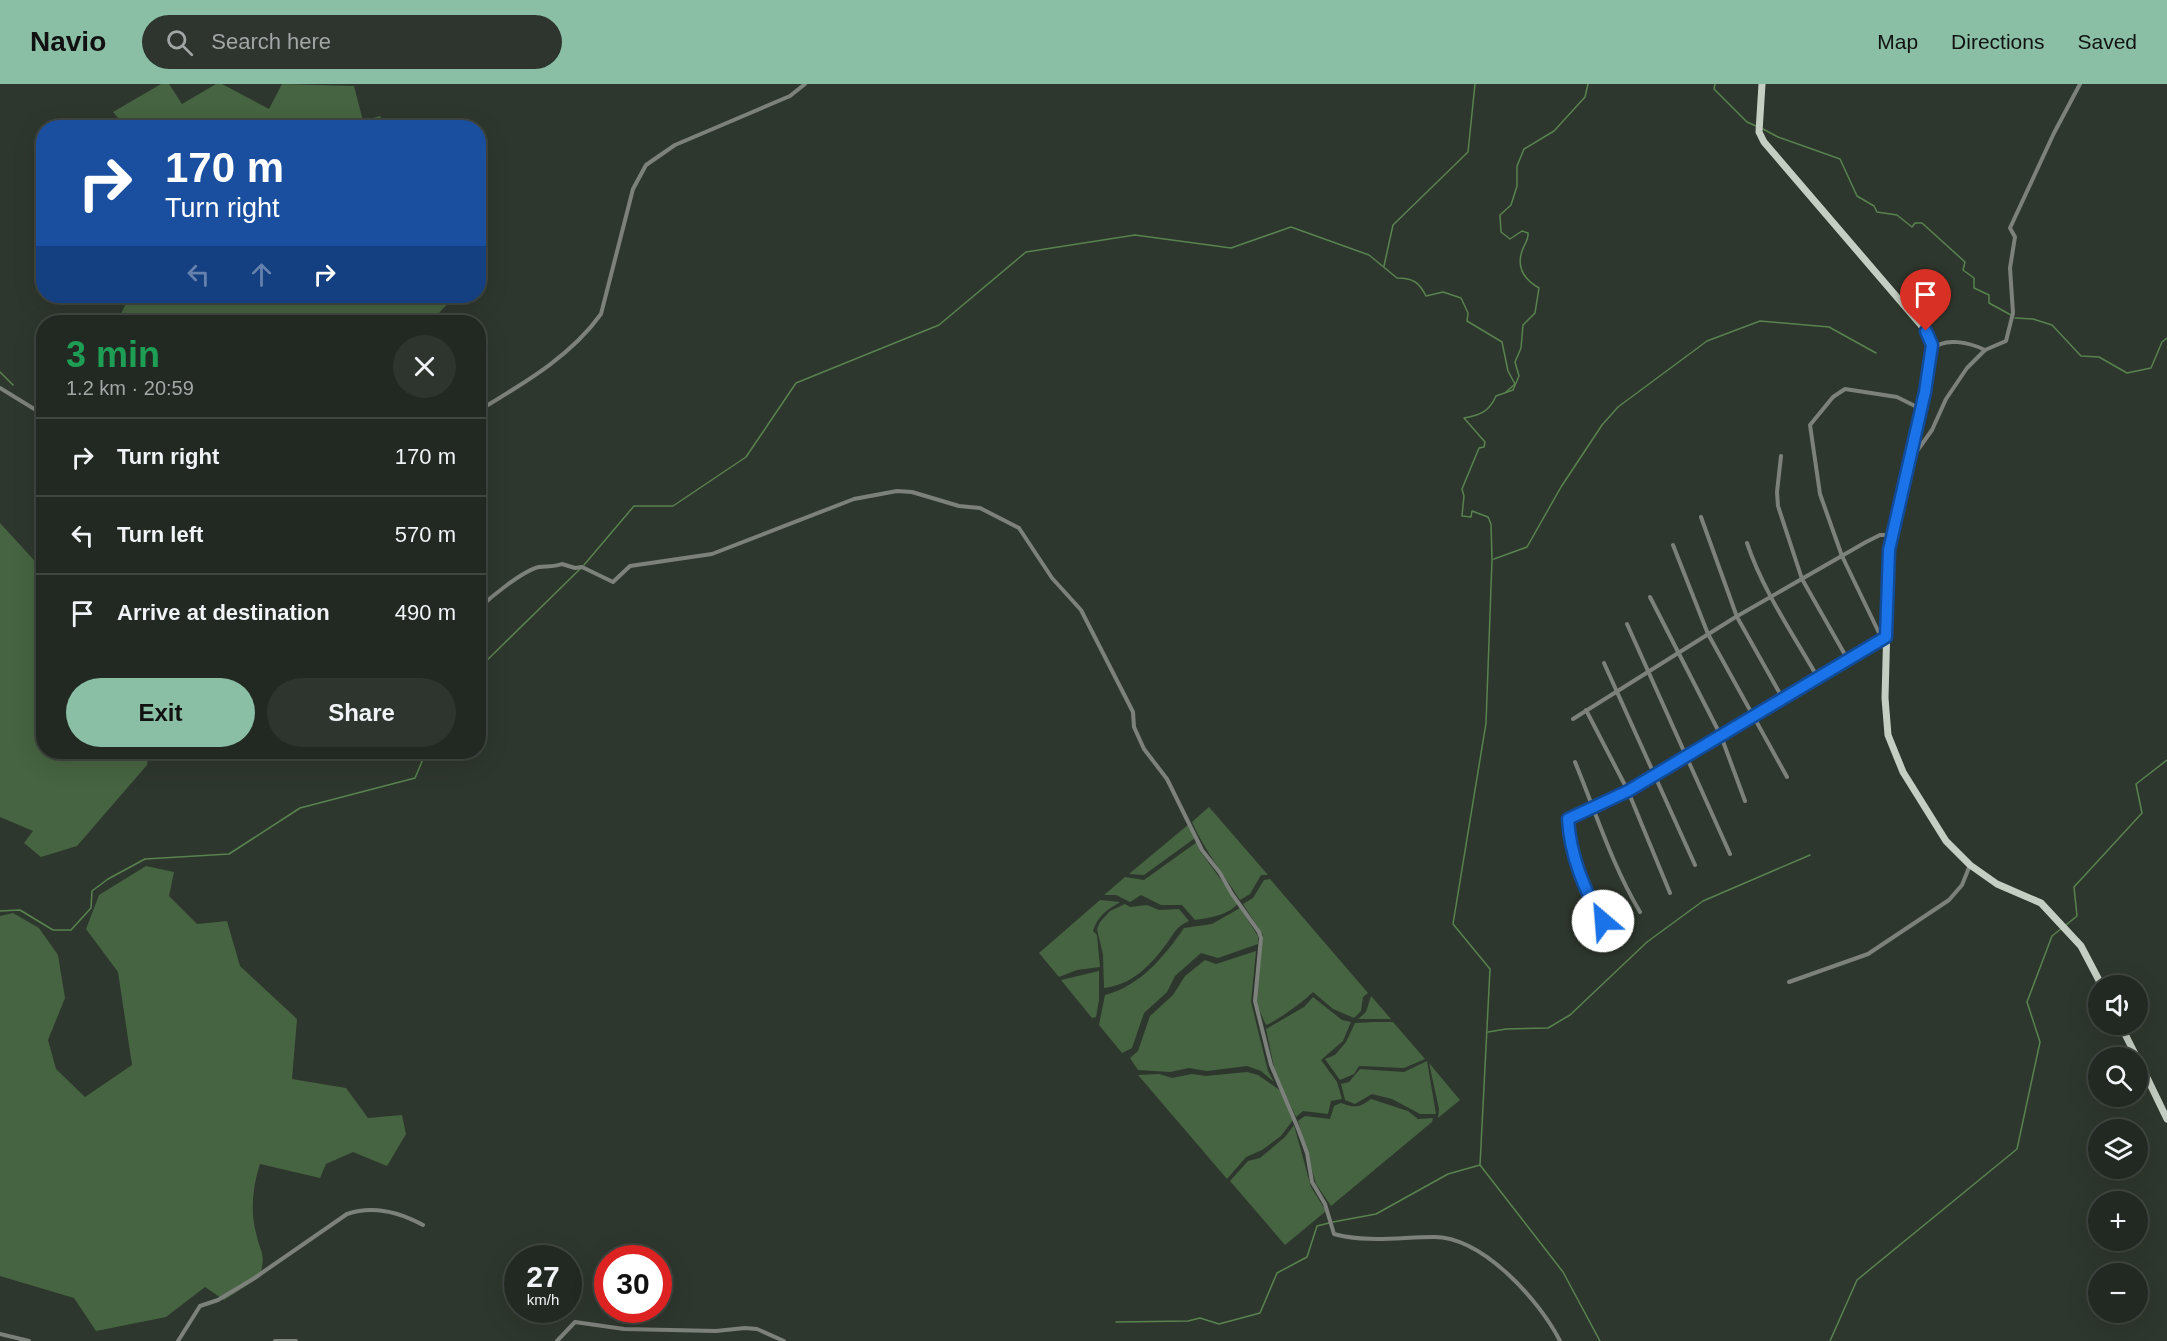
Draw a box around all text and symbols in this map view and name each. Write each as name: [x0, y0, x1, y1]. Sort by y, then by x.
search box: [142, 15, 562, 69]
text: Navio: [30, 26, 106, 57]
icon: search: [163, 26, 196, 59]
text: Search here: [211, 29, 331, 54]
text: Map: [1877, 30, 1918, 53]
text: Directions: [1951, 30, 2044, 53]
text: Saved: [2077, 30, 2137, 53]
icon: right: [66, 144, 144, 222]
text: 170 m: [165, 144, 284, 191]
text: Turn right: [165, 193, 280, 223]
icon: left: [182, 258, 215, 291]
icon: ahead: [245, 258, 278, 291]
icon: right: [308, 258, 341, 291]
pin: [1900, 269, 1951, 331]
icon: arrive: [1909, 278, 1942, 311]
text: 3 min: [66, 334, 160, 375]
button: close: [393, 335, 456, 398]
text: 1.2 km · 20:59: [66, 377, 194, 399]
icon: right: [66, 441, 99, 474]
text: Turn right: [117, 444, 219, 469]
text: 170 m: [395, 444, 456, 469]
icon: left: [66, 519, 99, 552]
text: Turn left: [117, 522, 203, 547]
text: 570 m: [395, 522, 456, 547]
icon: arrive: [66, 597, 99, 630]
text: Arrive at destination: [117, 600, 330, 625]
text: 490 m: [395, 600, 456, 625]
button: Exit: [66, 678, 255, 747]
button: Share: [267, 678, 456, 747]
position arrow: [1571, 889, 1635, 953]
map controls: [2088, 975, 2148, 1323]
button: sound: [2088, 975, 2148, 1035]
button: search: [2088, 1047, 2148, 1107]
button: layers: [2088, 1119, 2148, 1179]
button: +: [2088, 1191, 2148, 1251]
speed limit sign: 30: [594, 1245, 672, 1323]
text: 27: [526, 1260, 560, 1293]
button: −: [2088, 1263, 2148, 1323]
text: km/h: [527, 1291, 559, 1308]

